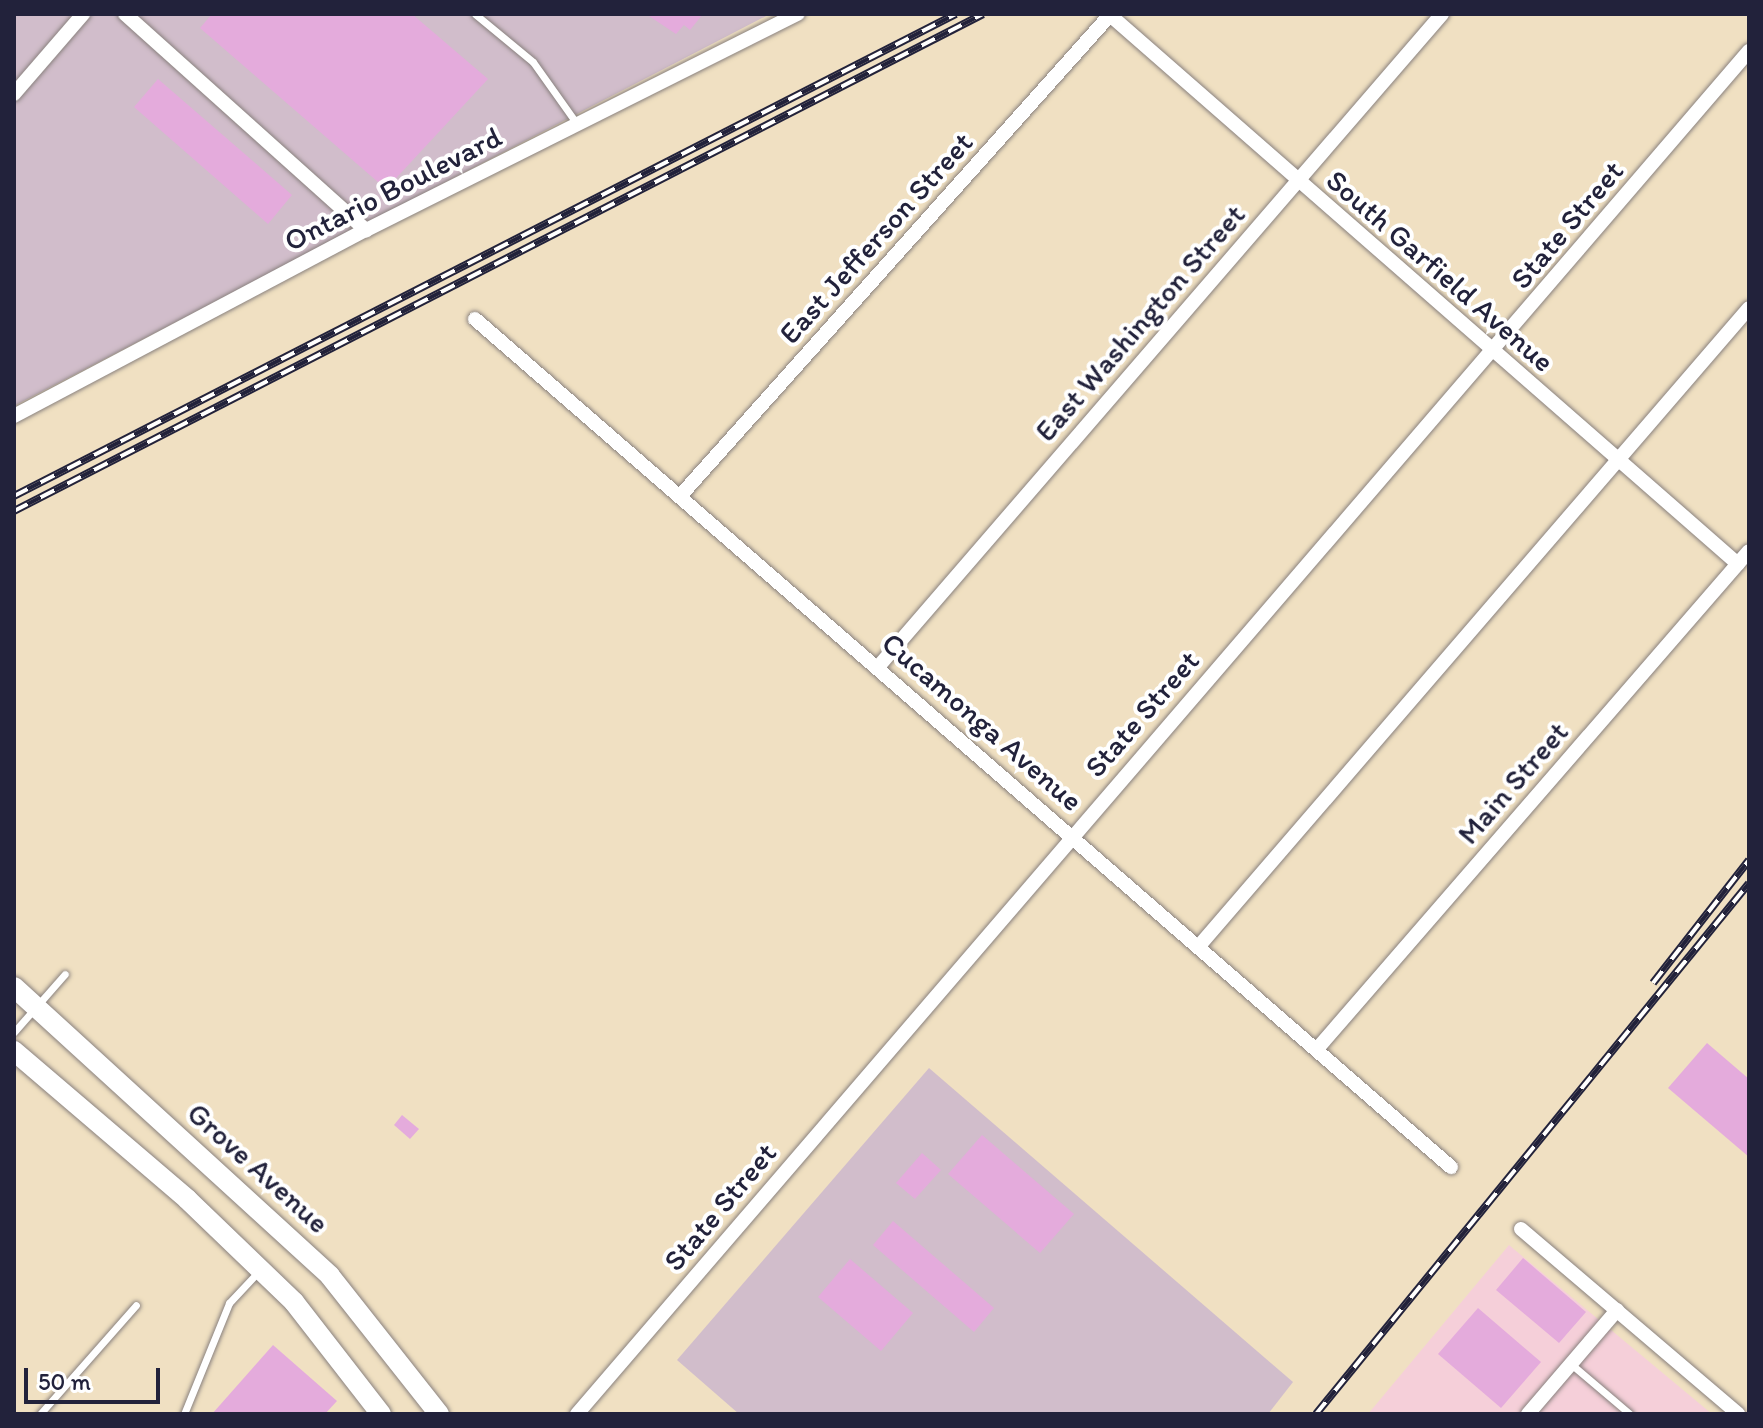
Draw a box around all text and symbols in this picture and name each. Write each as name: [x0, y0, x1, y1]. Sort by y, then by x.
street label: Ontario Boulevard: [278, 119, 508, 259]
street label: East Jefferson Street: [772, 125, 980, 351]
street label: State Street: [1503, 154, 1631, 296]
street label: South Garfield Avenue: [1319, 163, 1561, 379]
street label: East Washington Street: [1027, 197, 1253, 449]
street label: Cucamonga Avenue: [875, 626, 1089, 818]
street label: State Street: [1077, 644, 1207, 784]
street label: Main Street: [1450, 715, 1576, 851]
street label: Grove Avenue: [180, 1096, 336, 1240]
street label: State Street: [656, 1136, 784, 1278]
scale bar: [28, 1352, 164, 1402]
text: 50 m: [38, 1367, 91, 1396]

